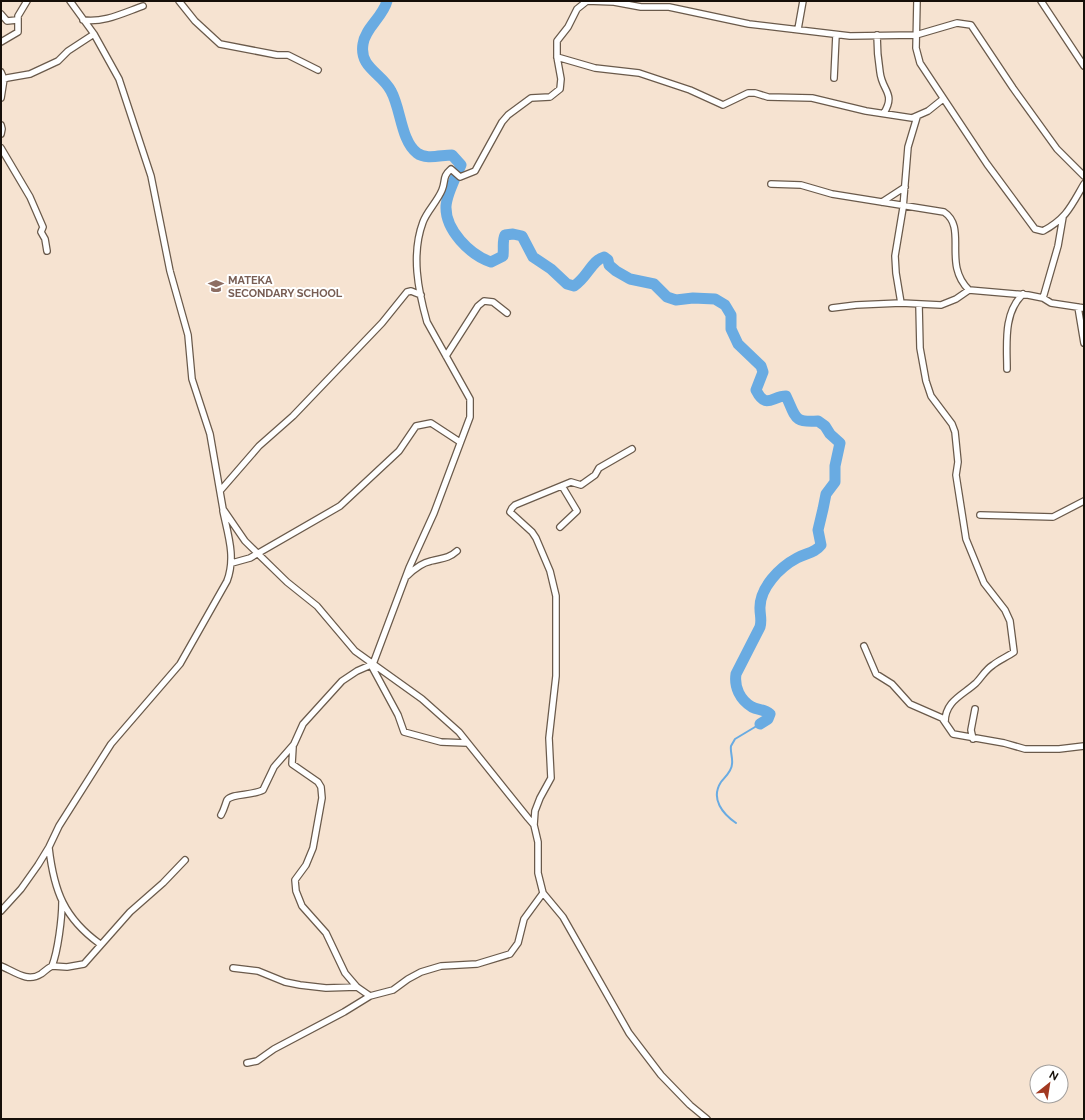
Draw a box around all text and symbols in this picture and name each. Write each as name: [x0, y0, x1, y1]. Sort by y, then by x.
place label: MATEKA SECONDARY SCHOOL: [228, 274, 343, 300]
school or university icon: MATEKA SECONDARY SCHOOL: [207, 277, 225, 295]
north arrow: [1029, 1064, 1069, 1104]
text: N: [1047, 1068, 1061, 1084]

